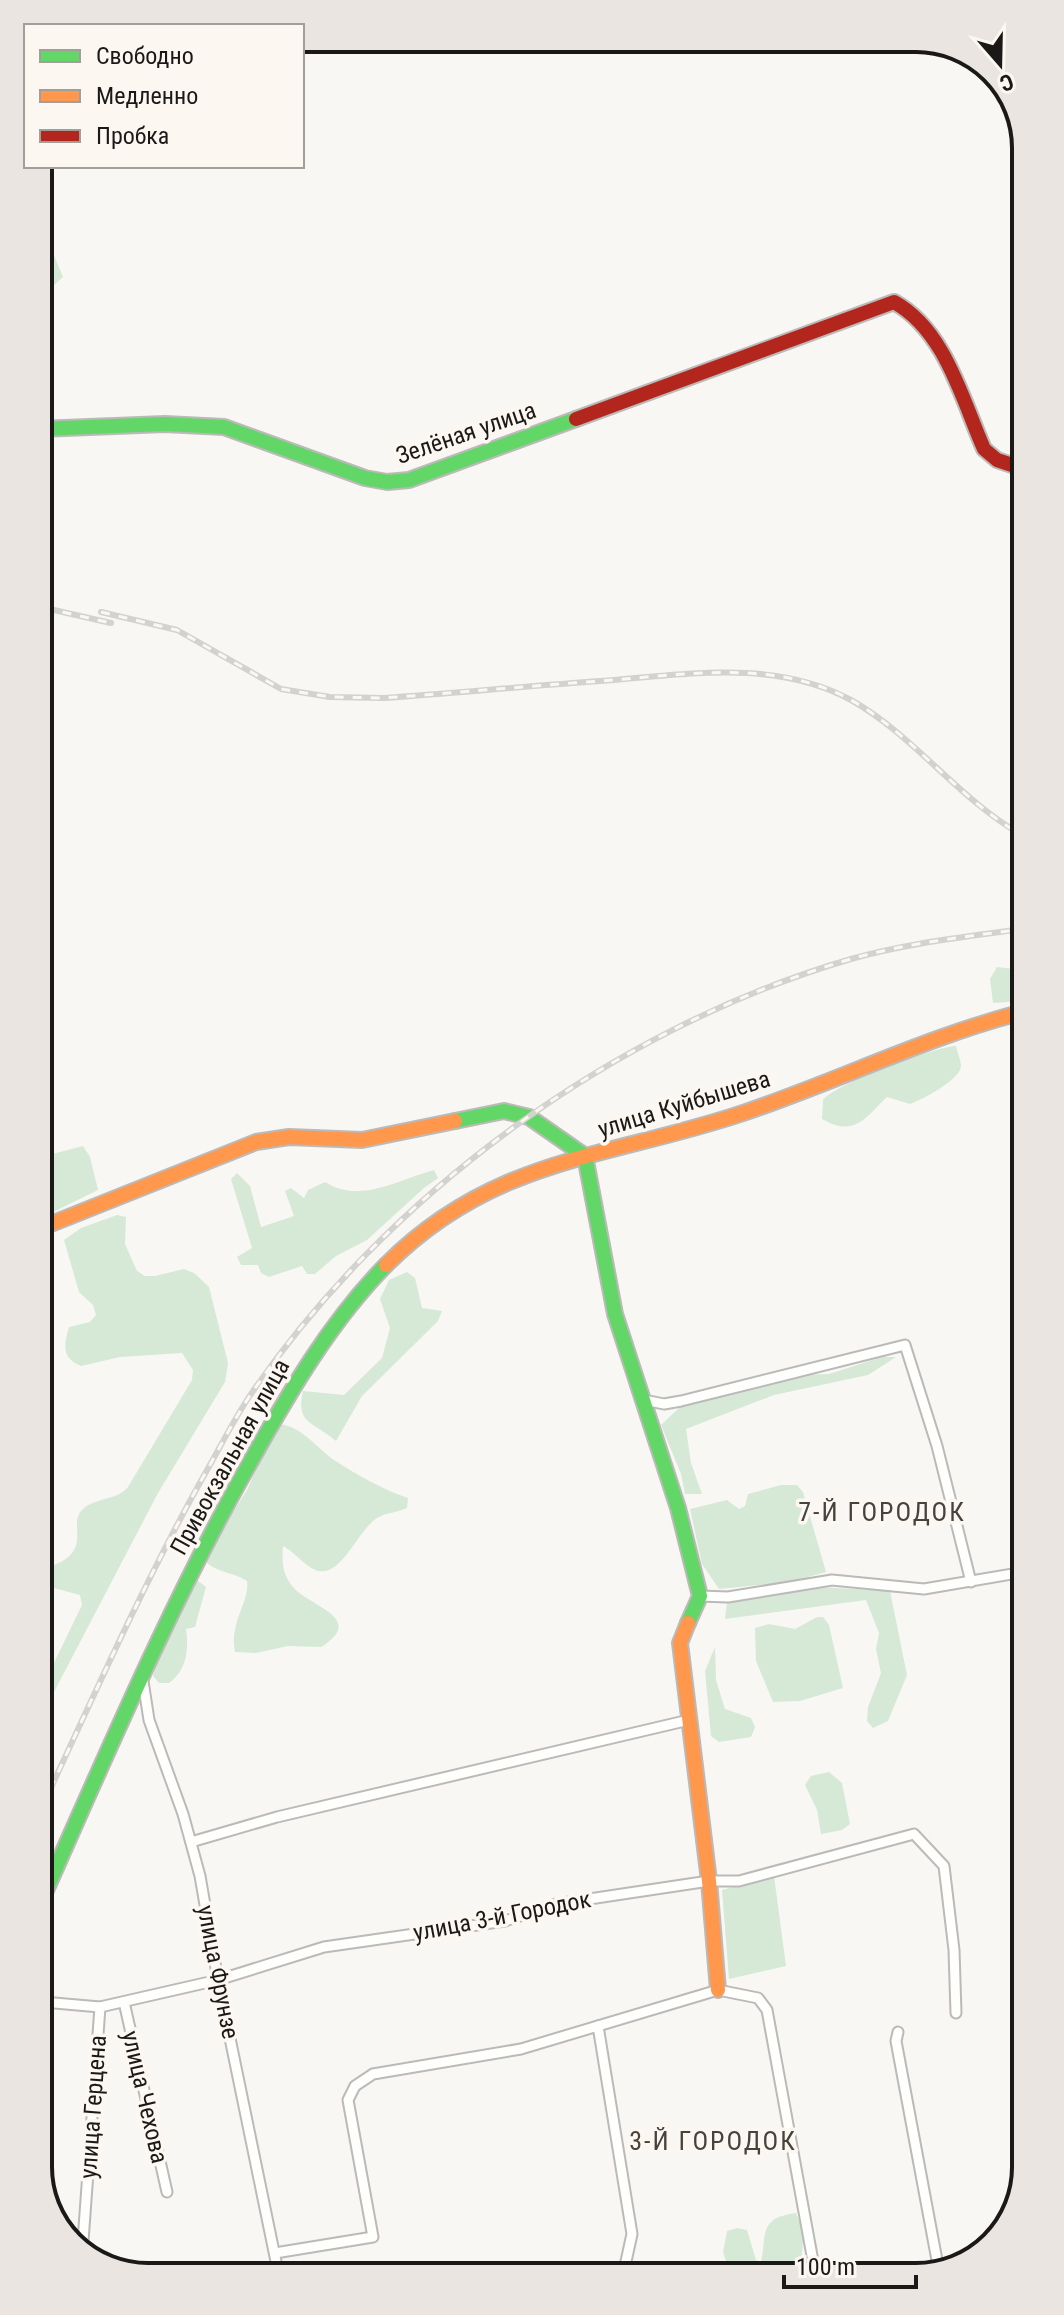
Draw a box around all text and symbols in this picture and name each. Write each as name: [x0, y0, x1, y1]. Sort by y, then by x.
legend: [24, 24, 304, 168]
north arrow: [960, 24, 1040, 104]
text: Свободно: [96, 42, 194, 70]
text: С: [996, 68, 1017, 96]
text: Медленно: [96, 82, 198, 110]
text: Пробка: [96, 122, 169, 150]
street label: Зелёная улица: [392, 396, 540, 470]
street label: улица Куйбышева: [595, 1065, 773, 1143]
street label: Привокзальная улица: [165, 1354, 295, 1560]
district label: 7-Й ГОРОДОК: [798, 1497, 966, 1527]
street label: улица 3-й Городок: [411, 1885, 594, 1947]
street label: улица Фрунзе: [191, 1903, 245, 2041]
street label: улица Чехова: [116, 2028, 174, 2166]
street label: улица Герцена: [74, 2034, 112, 2180]
district label: 3-Й ГОРОДОК: [629, 2126, 797, 2156]
scale bar: [784, 2239, 916, 2289]
text: 100 m: [796, 2253, 855, 2281]

